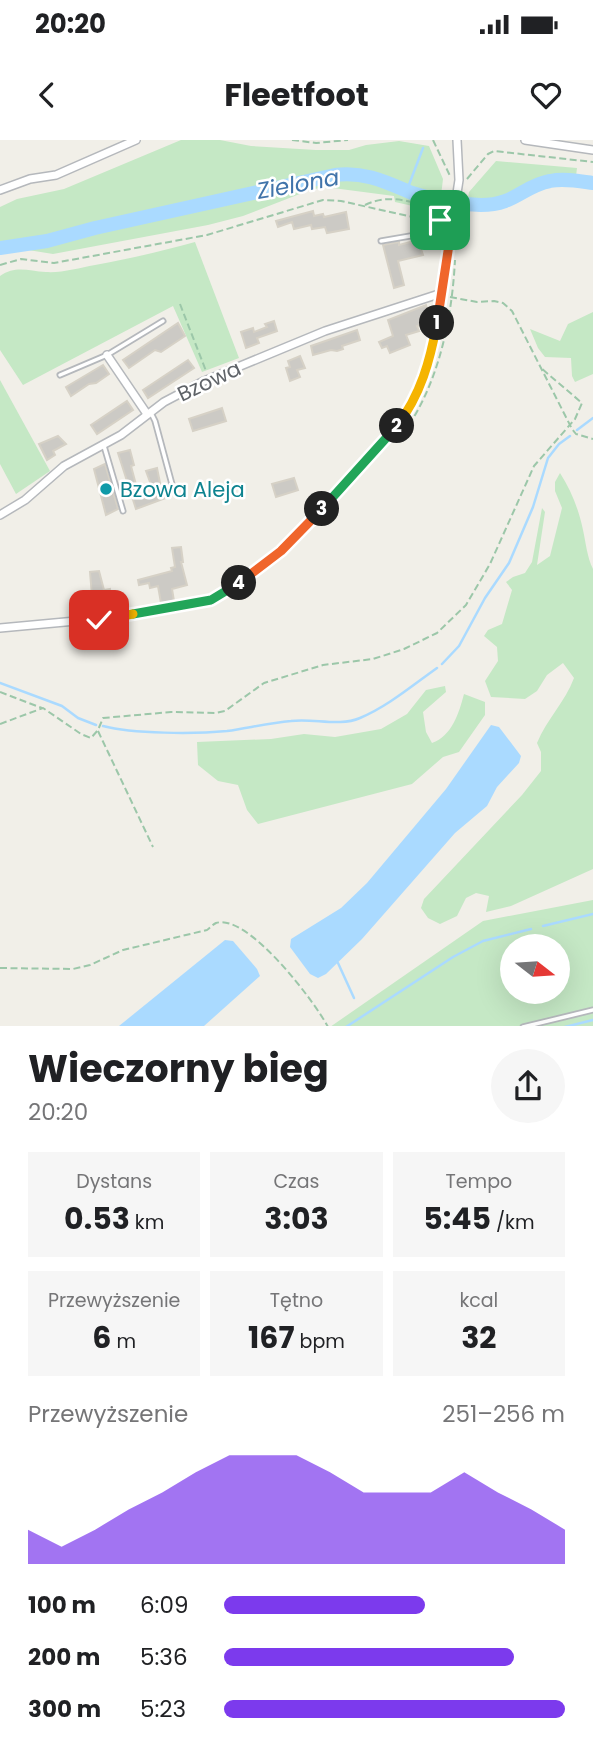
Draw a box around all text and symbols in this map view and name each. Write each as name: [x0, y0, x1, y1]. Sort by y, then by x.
text: 20:20: [35, 6, 106, 42]
text: Fleetfoot: [224, 72, 369, 117]
icon: back: [28, 76, 66, 114]
icon: heart: [527, 76, 565, 114]
water label: Zielona: [253, 161, 342, 207]
pin: [410, 190, 470, 250]
icon: arrive: [421, 201, 459, 239]
pin: 1: [420, 306, 454, 340]
text: 1: [433, 309, 440, 336]
street label: Bzowa: [172, 354, 246, 408]
pin: 2: [380, 408, 414, 444]
text: 2: [391, 412, 402, 439]
place label: Bzowa Aleja: [120, 475, 245, 504]
marker: Bzowa Aleja: [98, 481, 114, 497]
pin: 3: [304, 492, 340, 526]
text: 3: [316, 495, 327, 522]
pin: 4: [222, 566, 256, 600]
text: 4: [232, 569, 245, 596]
pin: [69, 590, 129, 650]
icon: check: [80, 601, 118, 639]
north arrow: [500, 934, 570, 1004]
map controls: [500, 934, 570, 1004]
text: Wieczorny bieg: [28, 1042, 329, 1095]
button: share: [491, 1049, 565, 1123]
text: 20:20: [28, 1096, 88, 1128]
text: Dystans: [76, 1168, 152, 1195]
text: Czas: [273, 1168, 320, 1195]
text: Tempo: [446, 1168, 512, 1195]
text: 0.53: [64, 1197, 130, 1240]
text: 3:03: [264, 1197, 329, 1240]
text: 5:45: [423, 1197, 491, 1240]
text: km: [130, 1209, 164, 1236]
text: /km: [491, 1209, 534, 1236]
text: Przewyższenie: [48, 1287, 180, 1314]
text: Tętno: [270, 1287, 323, 1314]
text: kcal: [459, 1287, 498, 1314]
text: 6: [92, 1316, 111, 1359]
text: 167: [248, 1316, 295, 1359]
text: 32: [461, 1316, 496, 1359]
text: m: [111, 1328, 136, 1355]
text: bpm: [295, 1328, 345, 1355]
text: Przewyższenie: [28, 1398, 188, 1430]
text: 251–256 m: [442, 1398, 565, 1430]
text: 100 m: [28, 1589, 96, 1621]
text: 6:09: [140, 1589, 188, 1621]
text: 200 m: [28, 1641, 100, 1673]
text: 5:36: [140, 1641, 188, 1673]
text: 300 m: [28, 1693, 101, 1725]
text: 5:23: [140, 1693, 186, 1725]

